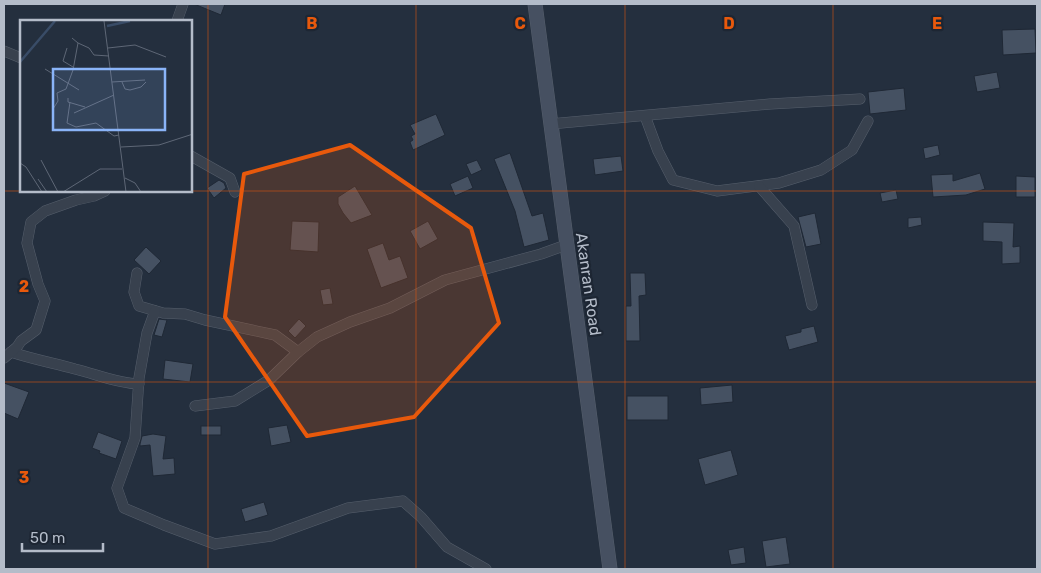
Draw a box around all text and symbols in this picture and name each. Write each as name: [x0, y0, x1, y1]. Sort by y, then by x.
text: B: [306, 14, 318, 33]
text: C: [514, 14, 526, 33]
text: D: [723, 14, 735, 33]
text: E: [932, 14, 942, 33]
inset map: [20, 20, 192, 192]
street label: Akanran Road: [572, 231, 605, 337]
text: 2: [19, 277, 29, 296]
text: 3: [19, 468, 29, 487]
scale bar: [22, 520, 104, 552]
text: 50 m: [30, 529, 65, 547]

